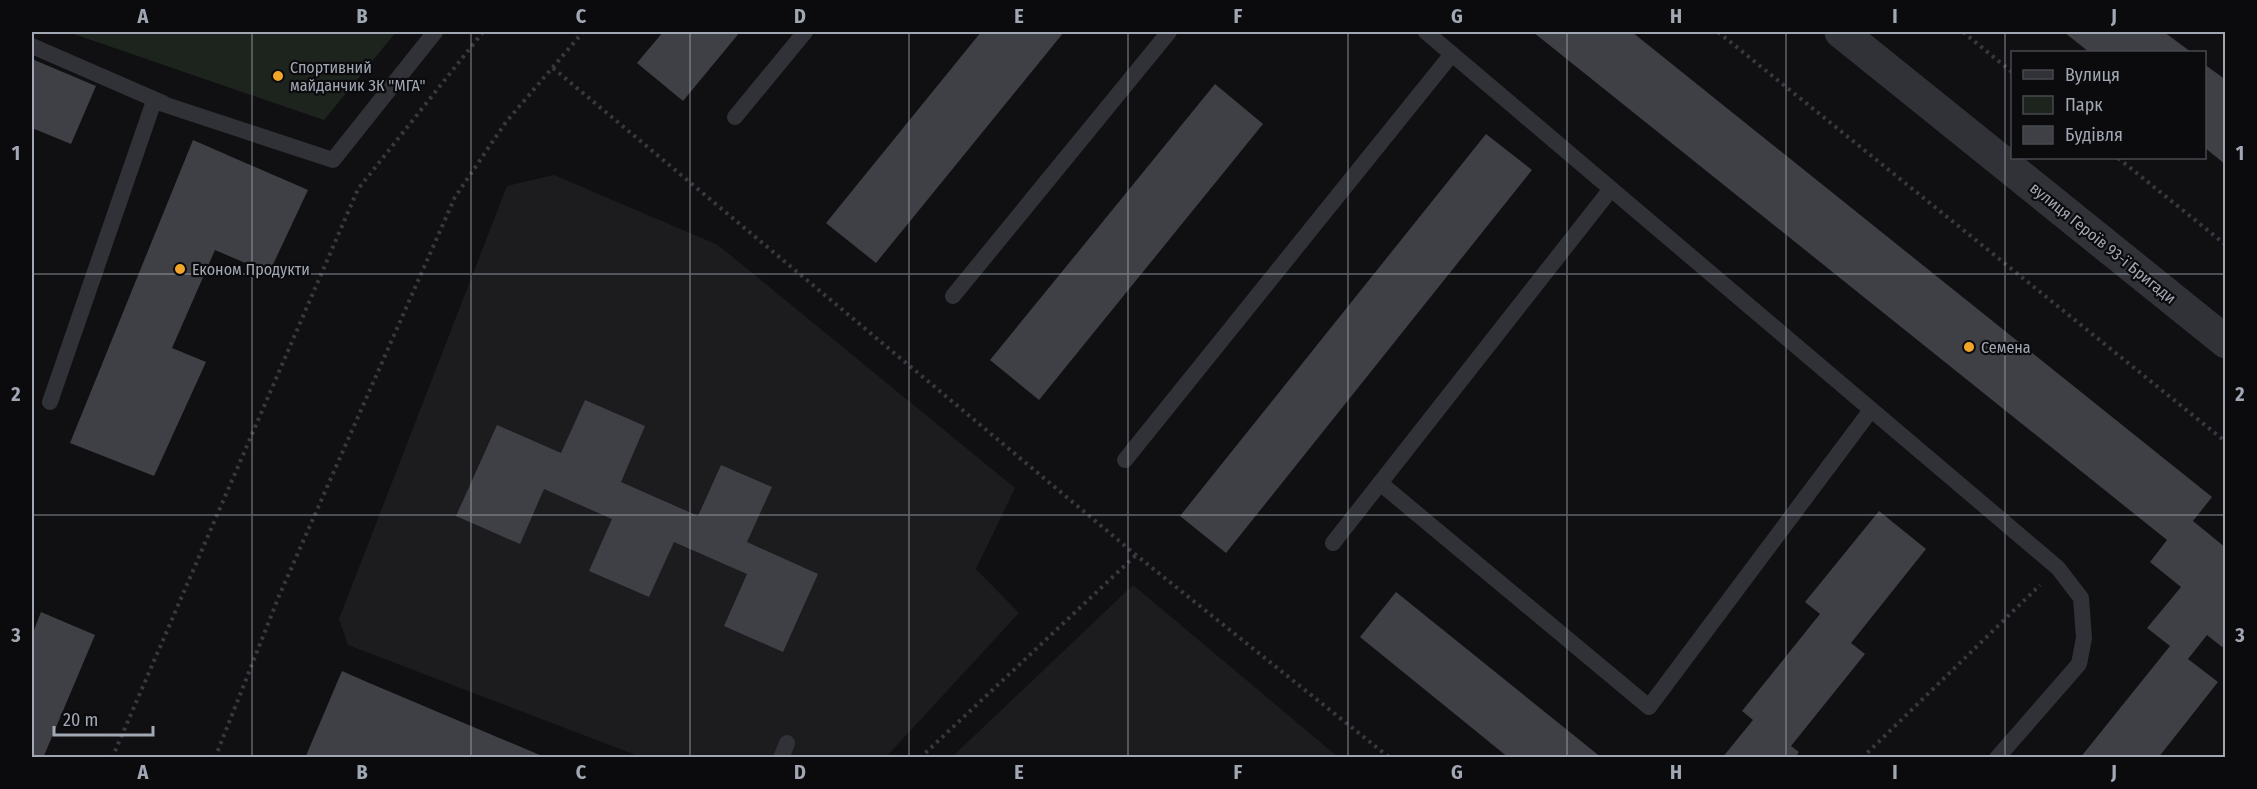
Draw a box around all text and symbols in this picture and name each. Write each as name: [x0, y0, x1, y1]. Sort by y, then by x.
text: A: [137, 4, 150, 28]
text: B: [356, 4, 368, 28]
text: C: [576, 4, 587, 28]
text: D: [794, 4, 806, 28]
text: E: [1014, 4, 1024, 28]
text: F: [1234, 4, 1243, 28]
text: G: [1451, 4, 1463, 28]
text: H: [1670, 4, 1682, 28]
text: I: [1892, 4, 1898, 28]
text: J: [2110, 4, 2117, 28]
legend: [2011, 51, 2206, 159]
place label: Спортивний майданчик ЗК "МГА": [290, 58, 425, 95]
text: Вулиця: [2065, 64, 2120, 86]
marker: Спортивний майданчик ЗК "МГА": [271, 69, 285, 83]
text: Парк: [2065, 94, 2103, 116]
text: Будівля: [2065, 124, 2123, 146]
text: 1: [12, 141, 20, 165]
text: 1: [2236, 141, 2244, 165]
street label: вулиця Героїв 93-ї Бригади: [2026, 178, 2180, 308]
place label: Економ Продукти: [192, 260, 310, 279]
marker: Економ Продукти: [173, 262, 187, 276]
place label: Семена: [1981, 338, 2031, 357]
marker: Семена: [1962, 340, 1976, 354]
text: 2: [10, 382, 21, 406]
text: 2: [2234, 382, 2245, 406]
text: 3: [10, 623, 21, 647]
text: 3: [2234, 623, 2245, 647]
scale bar: [54, 699, 153, 737]
text: 20 m: [63, 709, 98, 731]
text: A: [137, 760, 150, 784]
text: B: [356, 760, 368, 784]
text: C: [576, 760, 587, 784]
text: D: [794, 760, 806, 784]
text: E: [1014, 760, 1024, 784]
text: F: [1234, 760, 1243, 784]
text: G: [1451, 760, 1463, 784]
text: H: [1670, 760, 1682, 784]
text: I: [1892, 760, 1898, 784]
text: J: [2110, 760, 2117, 784]

